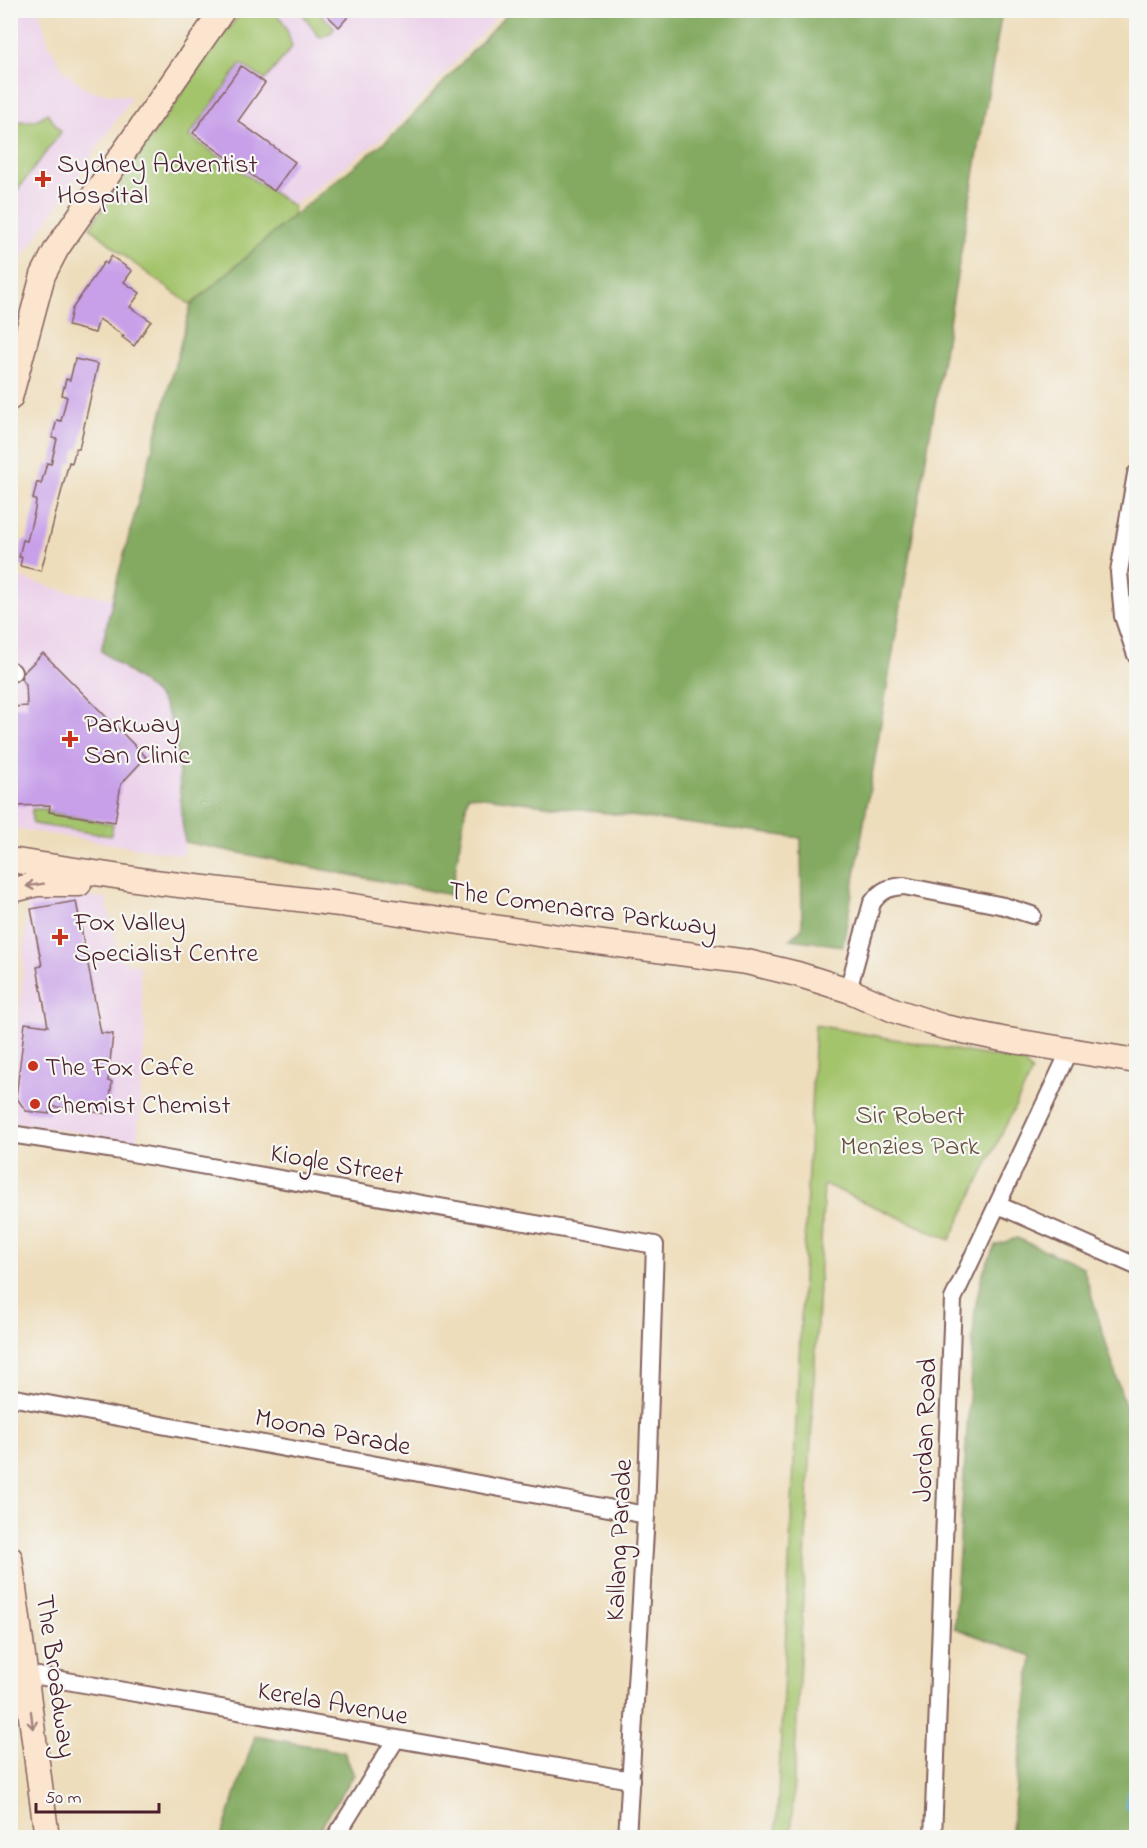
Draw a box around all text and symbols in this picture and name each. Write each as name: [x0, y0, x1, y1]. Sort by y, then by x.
place label: Sydney Adventist Hospital: [57, 146, 258, 216]
marker: Sydney Adventist Hospital: [34, 170, 52, 188]
place label: Parkway San Clinic: [84, 706, 190, 776]
marker: Parkway San Clinic: [61, 730, 79, 748]
street label: The Comenarra Parkway: [446, 872, 720, 949]
one-way arrow: [26, 880, 45, 891]
place label: Fox Valley Specialist Centre: [73, 904, 259, 974]
marker: Fox Valley Specialist Centre: [51, 928, 69, 946]
place label: The Fox Cafe: [45, 1049, 195, 1088]
marker: The Fox Cafe: [26, 1059, 40, 1073]
place label: Chemist Chemist: [47, 1087, 231, 1126]
marker: Chemist Chemist: [28, 1097, 42, 1111]
park label: Sir Robert Menzies Park: [840, 1097, 980, 1167]
street label: Kiogle Street: [267, 1135, 406, 1196]
street label: Jordan Road: [904, 1357, 949, 1503]
street label: Moona Parade: [251, 1399, 415, 1468]
street label: Kallang Parade: [597, 1457, 644, 1622]
street label: The Broadway: [24, 1592, 85, 1761]
street label: Kerela Avenue: [254, 1672, 412, 1737]
one-way arrow: [27, 1709, 38, 1729]
scale bar: [36, 1776, 159, 1814]
text: 50 m: [45, 1786, 82, 1812]

